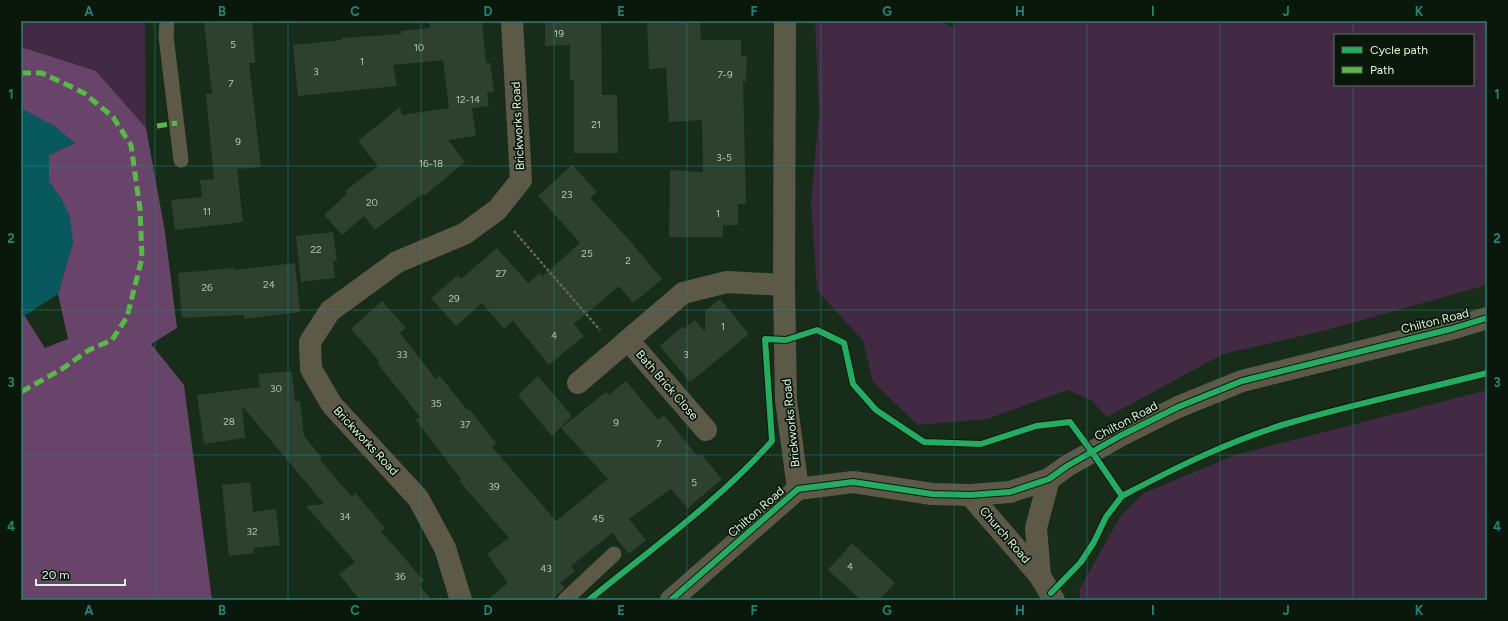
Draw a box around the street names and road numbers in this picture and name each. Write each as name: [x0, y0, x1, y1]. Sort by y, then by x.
street label: Brickworks Road: [509, 81, 527, 171]
street label: Chilton Road: [1400, 306, 1470, 336]
street label: Bath Brick Close: [633, 347, 701, 423]
street label: Brickworks Road: [779, 378, 803, 468]
street label: Chilton Road: [1092, 398, 1160, 444]
street label: Brickworks Road: [331, 404, 401, 478]
street label: Chilton Road: [725, 484, 787, 540]
street label: Church Road: [977, 504, 1033, 566]

